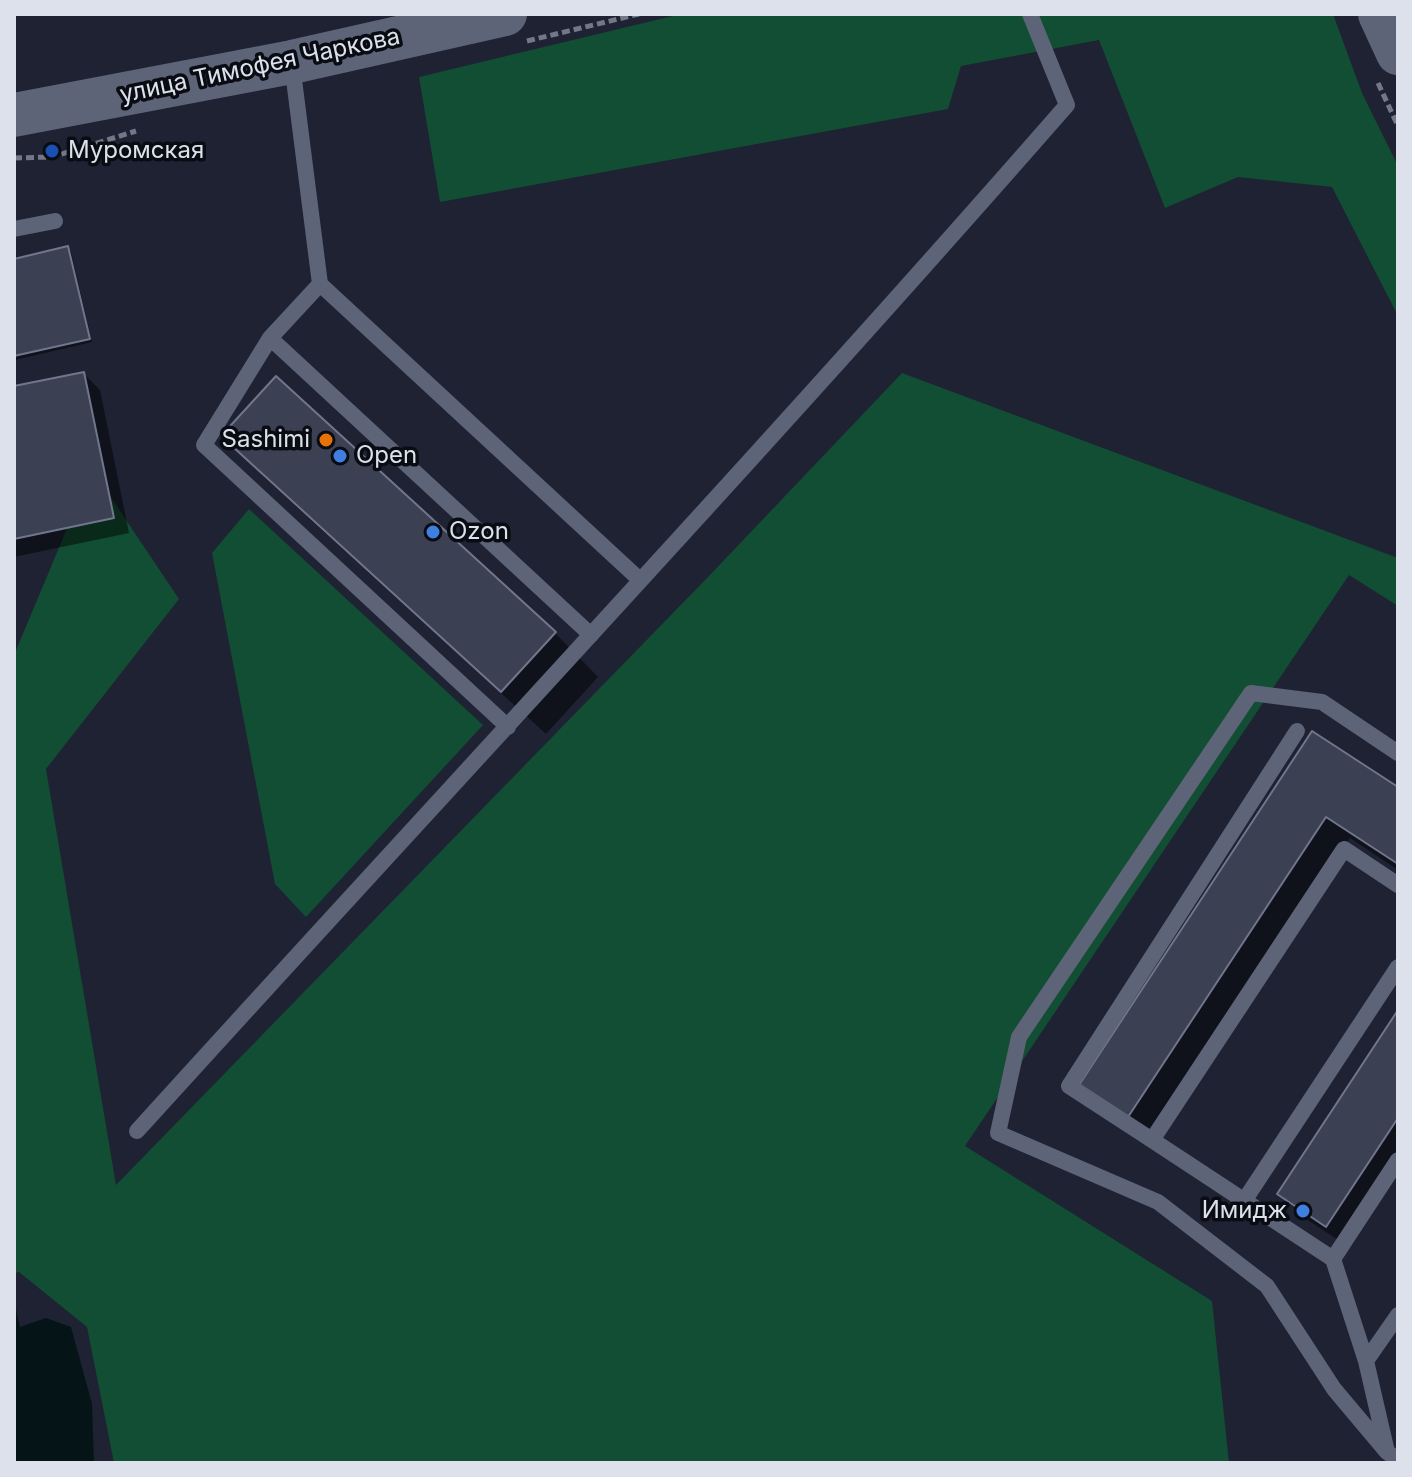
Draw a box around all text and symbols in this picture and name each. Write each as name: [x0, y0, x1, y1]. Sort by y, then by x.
street label: улица Тимофея Чаркова: [117, 22, 403, 110]
place label: Муромская: [68, 137, 204, 165]
marker: Муромская: [43, 142, 61, 160]
place label: Sashimi: [222, 426, 310, 454]
marker: Sashimi: [317, 431, 335, 449]
place label: Open: [356, 442, 417, 470]
marker: Open: [331, 447, 349, 465]
place label: Ozon: [449, 518, 509, 546]
marker: Ozon: [424, 523, 442, 541]
place label: Имидж: [1202, 1197, 1287, 1225]
marker: Имидж: [1294, 1202, 1312, 1220]

